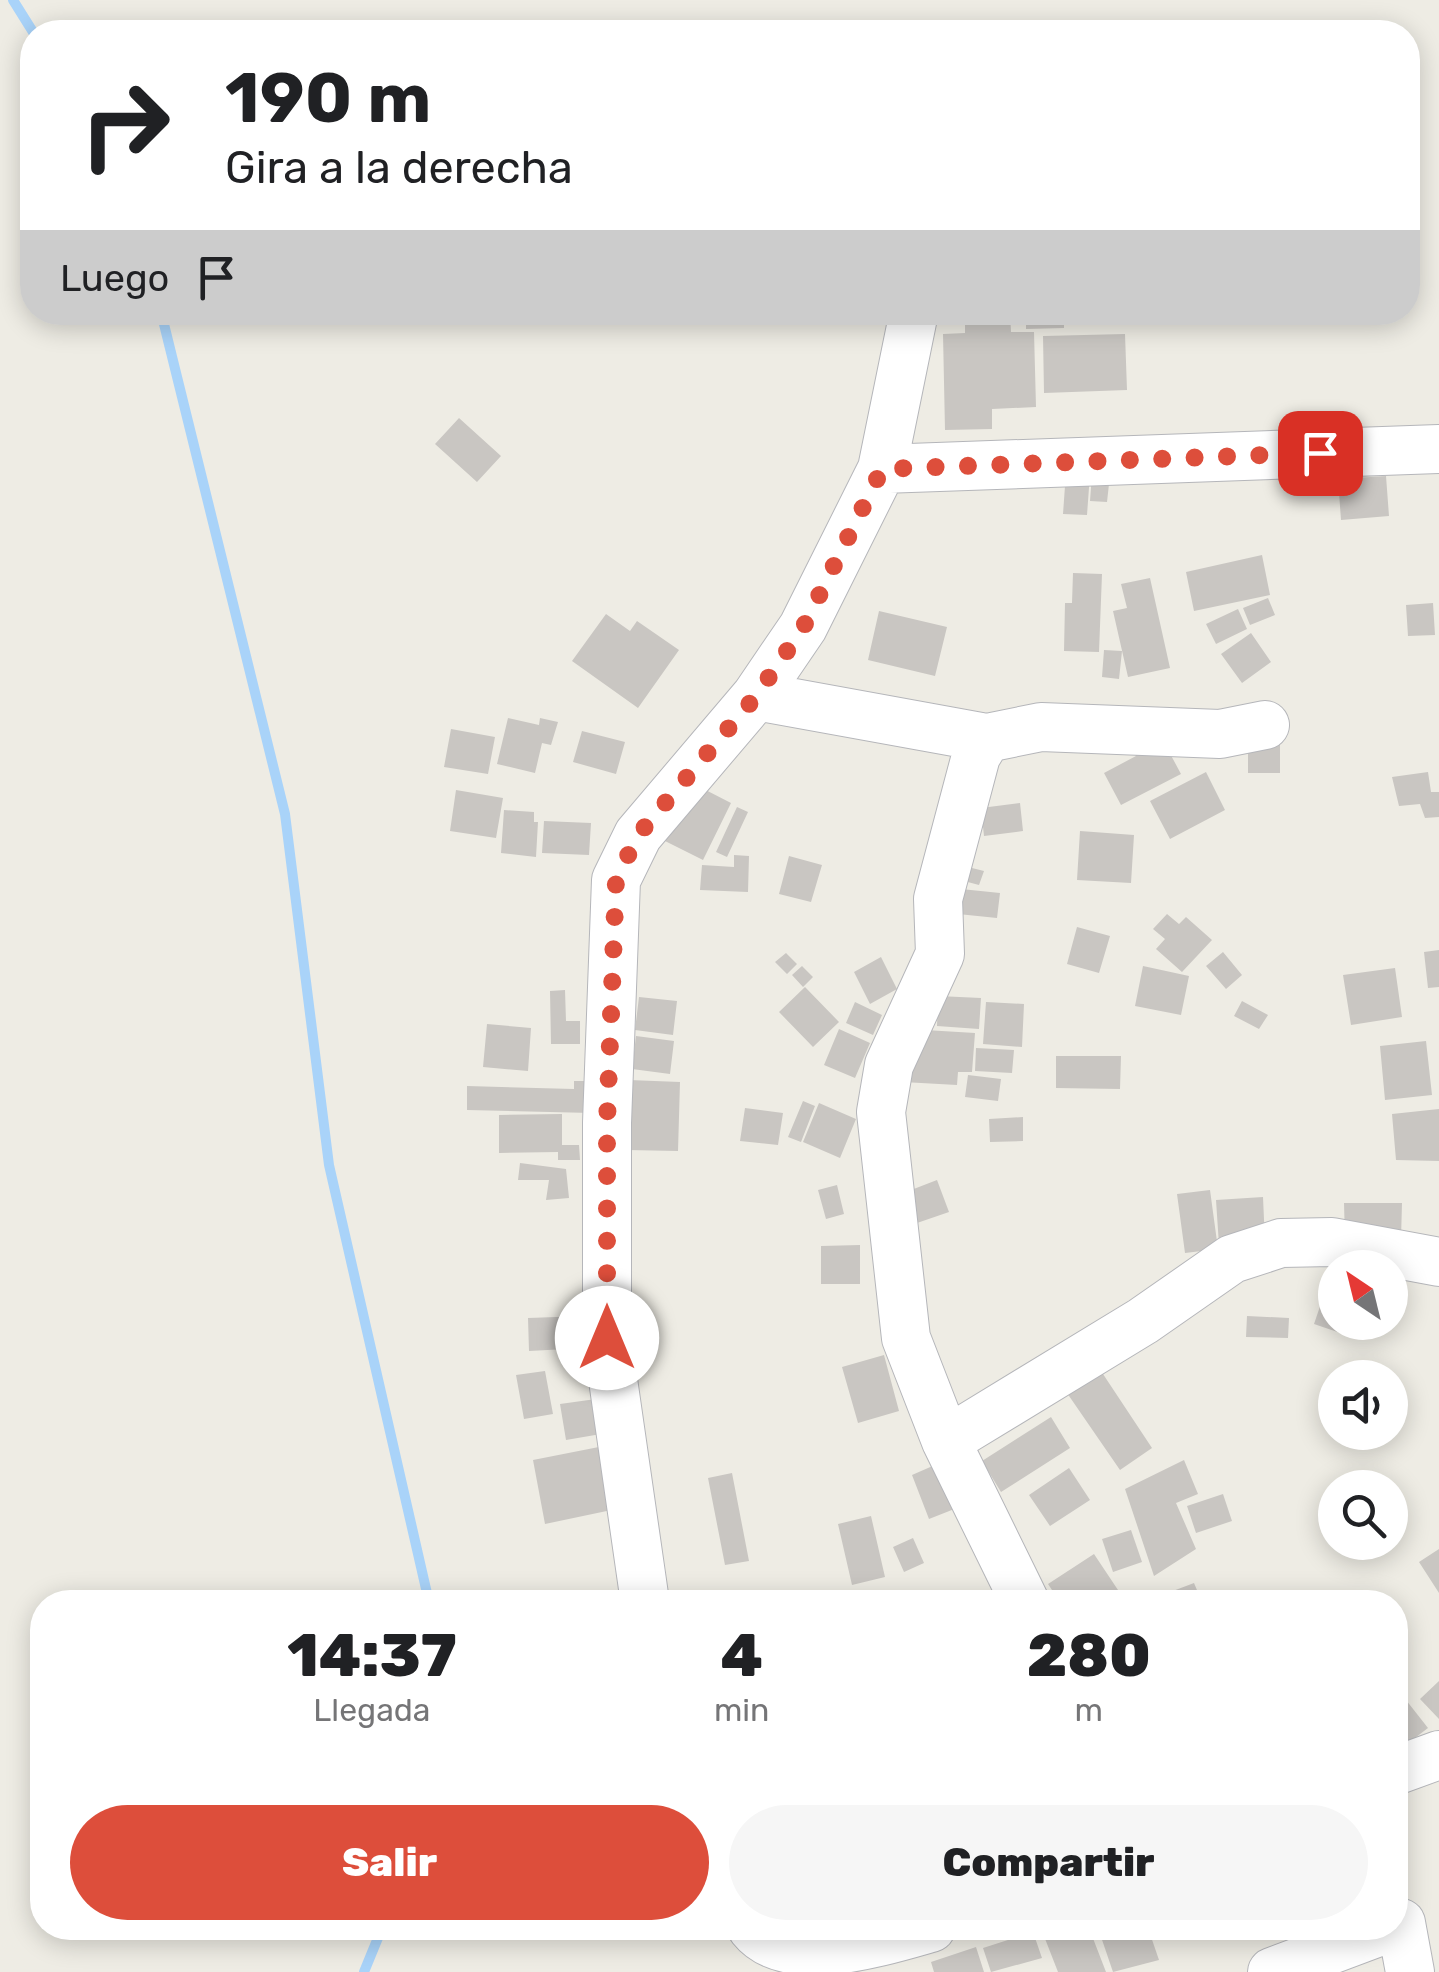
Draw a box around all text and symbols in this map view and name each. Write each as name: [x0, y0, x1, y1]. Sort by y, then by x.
text: 190 m: [225, 57, 431, 140]
icon: right: [60, 60, 190, 190]
text: Gira a la derecha: [225, 141, 573, 194]
icon: arrive: [189, 250, 244, 305]
text: Luego: [60, 255, 169, 301]
pin: [1278, 411, 1363, 496]
icon: arrive: [1293, 426, 1348, 481]
north arrow: [1318, 1250, 1408, 1340]
map controls: [1318, 1250, 1408, 1560]
position arrow: [555, 1286, 659, 1390]
button: sound: [1318, 1360, 1408, 1450]
button: search: [1318, 1470, 1408, 1560]
text: 14:37: [287, 1620, 457, 1691]
text: 4: [720, 1620, 763, 1691]
text: 280: [1027, 1620, 1151, 1691]
text: Llegada: [313, 1691, 431, 1729]
text: min: [714, 1691, 769, 1729]
text: m: [1075, 1691, 1103, 1729]
button: Salir: [70, 1805, 709, 1920]
button: Compartir: [729, 1805, 1368, 1920]

